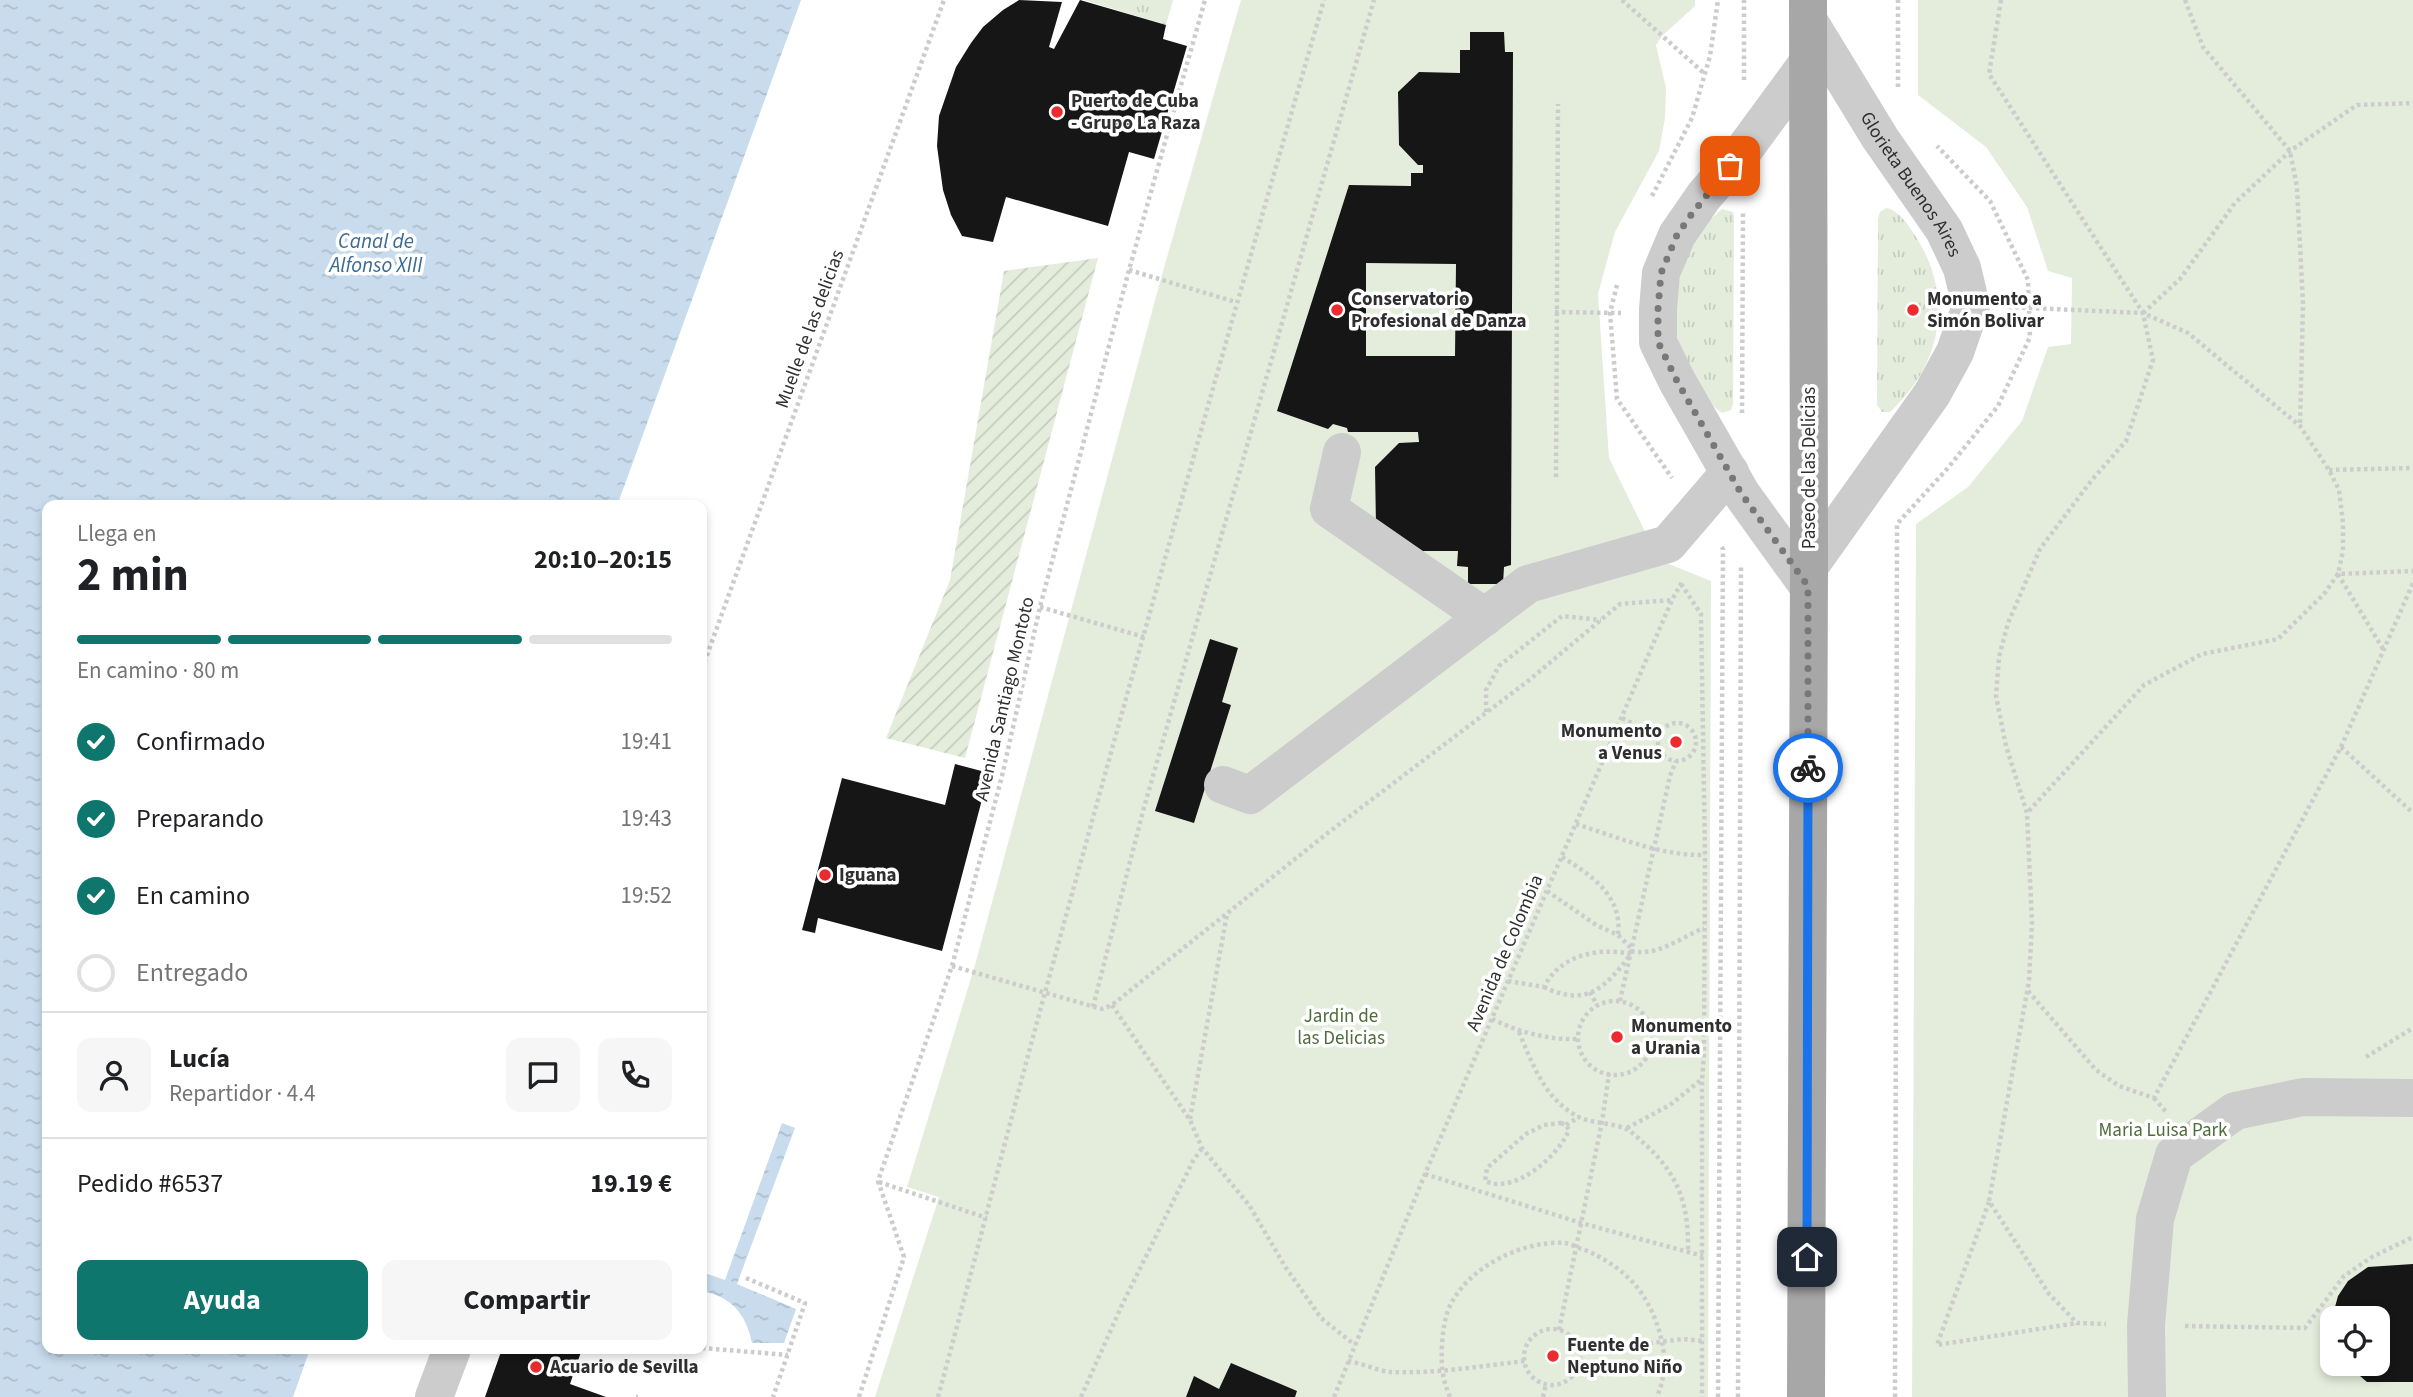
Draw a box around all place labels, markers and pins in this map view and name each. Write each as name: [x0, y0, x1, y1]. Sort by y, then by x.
place label: Puerto de Cuba - Grupo La Raza: [1071, 88, 1200, 137]
marker: Puerto de Cuba - Grupo La Raza: [1049, 104, 1065, 120]
pin: [1700, 136, 1760, 196]
place label: Conservatorio Profesional de Danza: [1351, 286, 1527, 335]
place label: Monumento a Simón Bolivar: [1927, 286, 2045, 335]
marker: Conservatorio Profesional de Danza: [1329, 302, 1345, 318]
marker: Monumento a Simón Bolivar: [1905, 302, 1921, 318]
place label: Monumento a Venus: [1561, 718, 1662, 767]
marker: Monumento a Venus: [1668, 734, 1684, 750]
place label: Iguana: [839, 862, 897, 889]
marker: Iguana: [817, 867, 833, 883]
place label: Monumento a Urania: [1631, 1013, 1732, 1062]
marker: Monumento a Urania: [1609, 1029, 1625, 1045]
pin: [1777, 1227, 1837, 1287]
place label: Fuente de Neptuno Niño: [1567, 1332, 1682, 1381]
marker: Fuente de Neptuno Niño: [1545, 1348, 1561, 1364]
place label: Acuario de Sevilla: [549, 1354, 699, 1381]
marker: Acuario de Sevilla: [528, 1359, 544, 1375]

